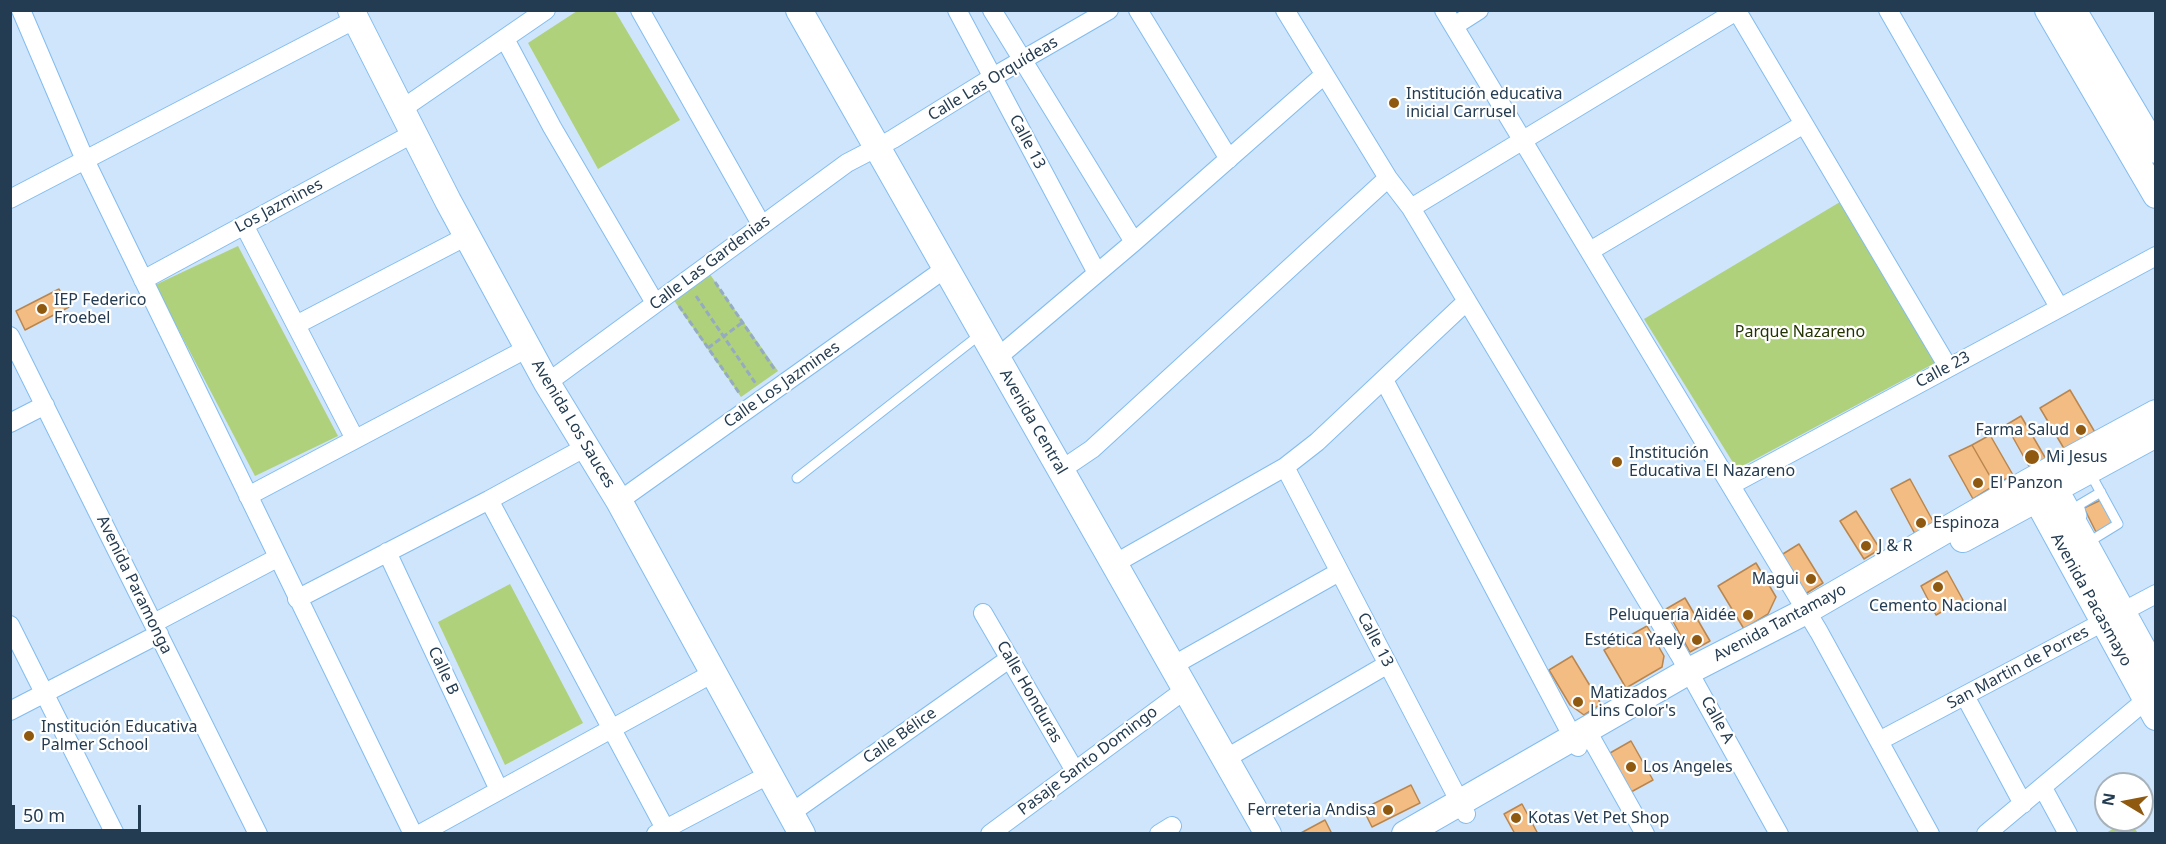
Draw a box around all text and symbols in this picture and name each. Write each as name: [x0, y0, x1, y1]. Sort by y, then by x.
street label: Calle Las Orquídeas: [925, 33, 1061, 125]
place label: Institución educativa inicial Carrusel: [1406, 84, 1562, 122]
marker: Institución educativa inicial Carrusel: [1387, 96, 1401, 110]
street label: Calle 13: [1005, 112, 1049, 172]
street label: Los Jazmines: [232, 175, 326, 237]
street label: Calle Las Gardenias: [646, 211, 774, 315]
place label: IEP Federico Froebel: [54, 290, 146, 328]
marker: IEP Federico Froebel: [35, 302, 49, 316]
park label: Parque Nazareno: [1735, 322, 1865, 342]
street label: Calle Los Jazmines: [720, 338, 844, 432]
street label: Calle 23: [1913, 348, 1973, 392]
street label: Avenida Los Sauces: [527, 356, 619, 492]
street label: Avenida Central: [995, 366, 1071, 478]
place label: Farma Salud: [1975, 420, 2069, 440]
marker: Farma Salud: [2074, 423, 2088, 437]
place label: Institución Educativa El Nazareno: [1629, 443, 1795, 481]
place label: Mi Jesus: [2046, 447, 2107, 467]
marker: Mi Jesus: [2023, 448, 2041, 466]
marker: Institución Educativa El Nazareno: [1610, 455, 1624, 469]
place label: El Panzon: [1990, 473, 2063, 493]
marker: El Panzon: [1971, 476, 1985, 490]
street label: Avenida Paramonga: [92, 513, 176, 657]
place label: Espinoza: [1933, 513, 1999, 533]
marker: Espinoza: [1914, 516, 1928, 530]
street label: Avenida Pacasmayo: [2046, 530, 2136, 670]
place label: J & R: [1878, 536, 1912, 556]
marker: J & R: [1859, 539, 1873, 553]
place label: Magui: [1752, 569, 1799, 589]
marker: Magui: [1804, 572, 1818, 586]
street label: Avenida Tantamayo: [1710, 580, 1850, 666]
marker: Cemento Nacional: [1931, 580, 1945, 594]
place label: Cemento Nacional: [1869, 596, 2007, 616]
place label: Peluquería Aidée: [1608, 605, 1736, 625]
marker: Peluquería Aidée: [1741, 608, 1755, 622]
street label: Calle 13: [1353, 610, 1397, 670]
street label: San Martin de Porres: [1944, 622, 2092, 714]
place label: Estética Yaely: [1584, 630, 1685, 650]
marker: Estética Yaely: [1690, 633, 1704, 647]
street label: Calle Honduras: [992, 638, 1066, 746]
street label: Calle B: [424, 644, 462, 698]
place label: Matizados Lins Color's: [1590, 683, 1676, 721]
street label: Calle A: [1696, 693, 1738, 747]
marker: Matizados Lins Color's: [1571, 695, 1585, 709]
street label: Pasaje Santo Domingo: [1014, 702, 1162, 820]
street label: Calle Bélice: [860, 704, 940, 768]
place label: Institución Educativa Palmer School: [41, 717, 197, 755]
marker: Institución Educativa Palmer School: [22, 729, 36, 743]
place label: Los Angeles: [1643, 757, 1733, 777]
marker: Los Angeles: [1624, 760, 1638, 774]
north arrow: [2094, 772, 2154, 832]
text: N: [2096, 791, 2120, 808]
scale bar: [15, 793, 144, 831]
place label: Ferreteria Andisa: [1247, 800, 1376, 820]
text: 50 m: [23, 803, 65, 827]
marker: Ferreteria Andisa: [1381, 803, 1395, 817]
place label: Kotas Vet Pet Shop: [1528, 808, 1669, 828]
marker: Kotas Vet Pet Shop: [1509, 811, 1523, 825]

